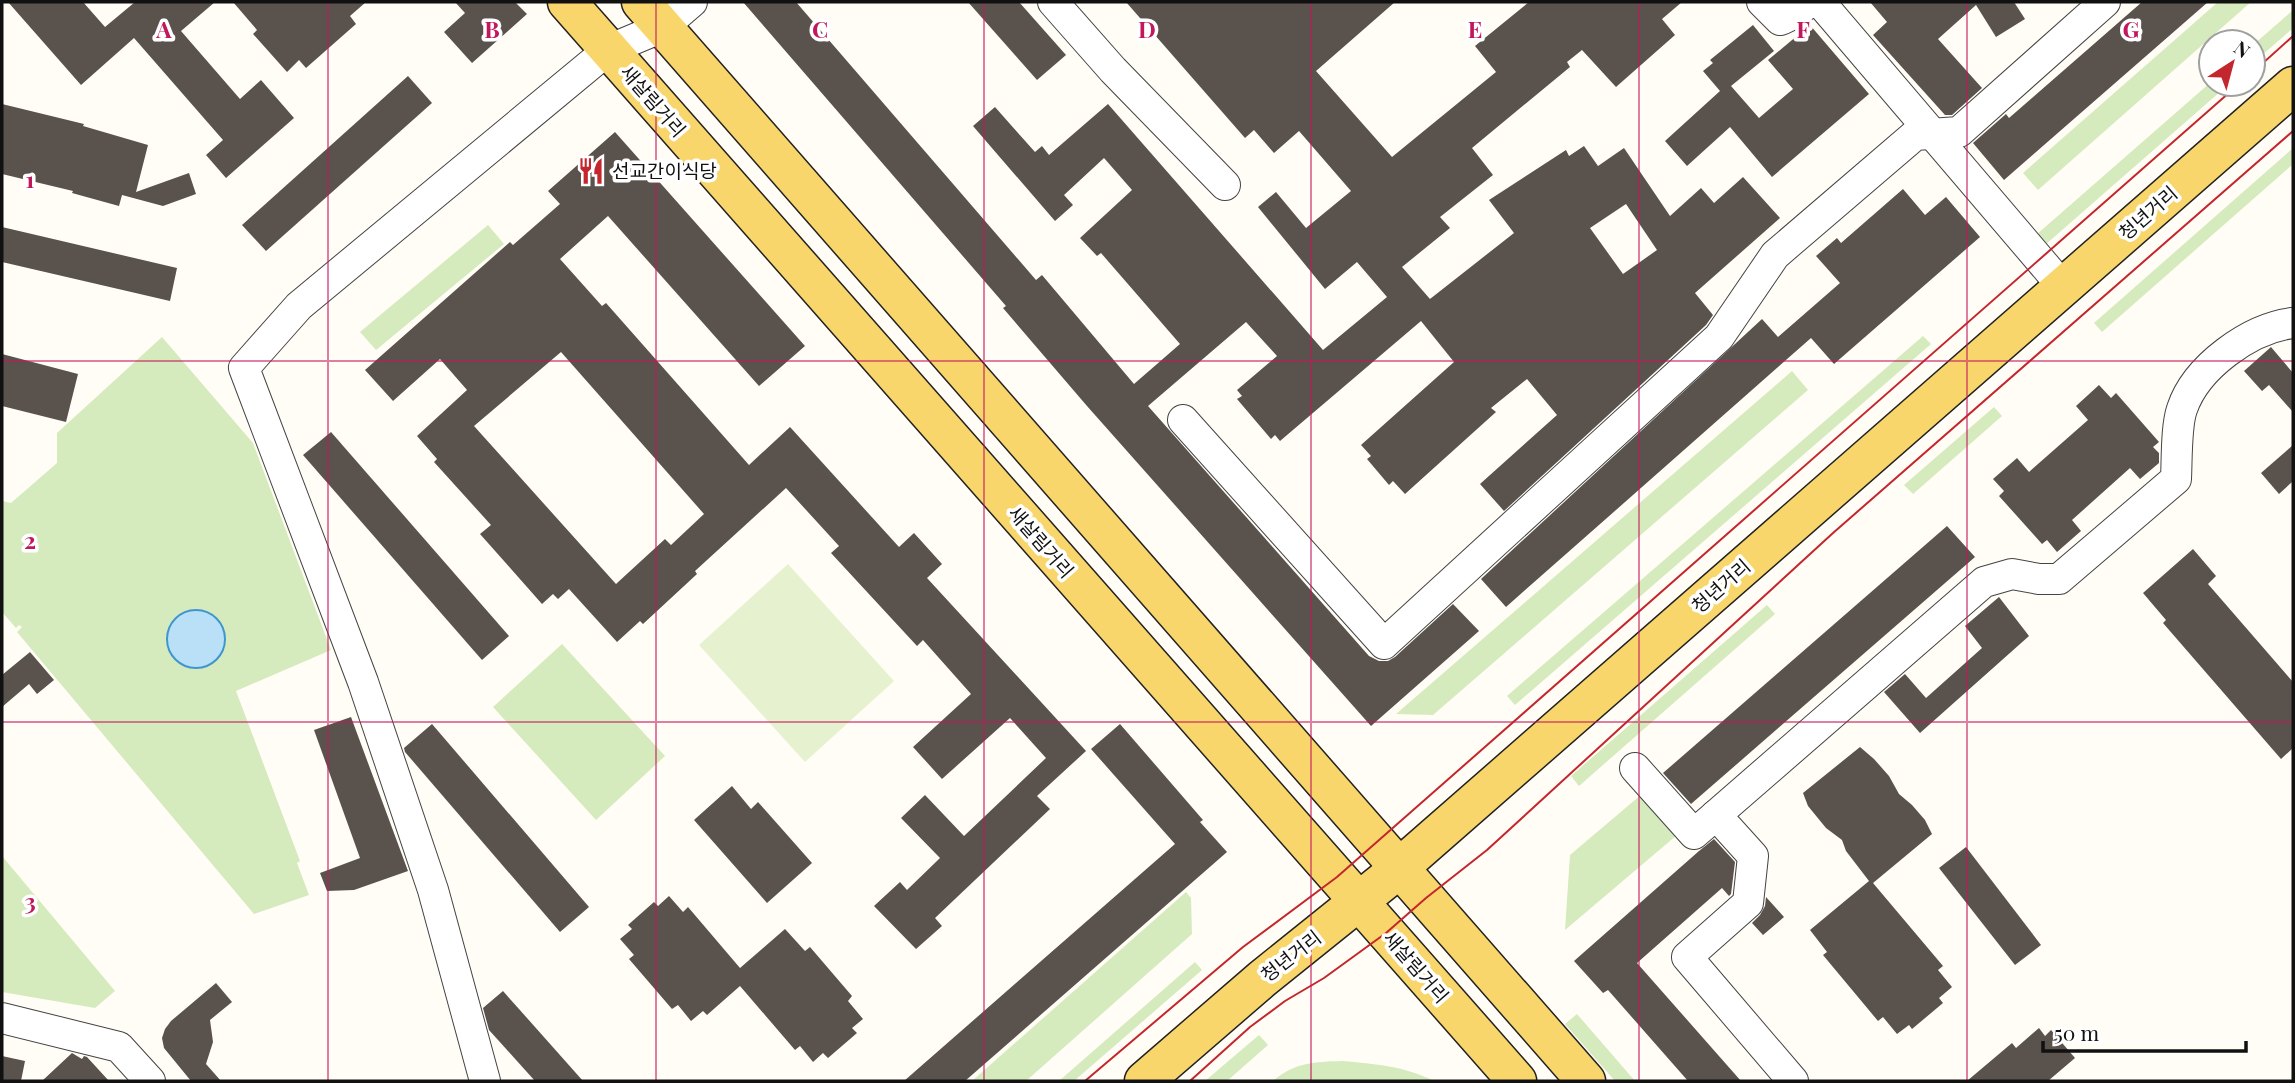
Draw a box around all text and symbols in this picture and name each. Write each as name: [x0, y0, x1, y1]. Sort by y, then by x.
text: A: [155, 13, 172, 44]
text: B: [484, 13, 500, 44]
text: C: [812, 13, 828, 44]
text: D: [1138, 13, 1156, 44]
text: E: [1468, 13, 1482, 44]
text: F: [1796, 13, 1810, 44]
text: G: [2123, 13, 2140, 44]
north arrow: [2197, 28, 2267, 98]
text: N: [2229, 34, 2256, 63]
street label: 새살림거리: [615, 59, 692, 142]
restaurant icon: 선교간이식당: [576, 156, 606, 186]
place label: 선교간이식당: [612, 157, 717, 183]
text: 1: [26, 163, 35, 194]
street label: 청년거리: [2112, 179, 2182, 245]
street label: 새살림거리: [1003, 500, 1080, 583]
text: 2: [24, 524, 36, 555]
street label: 청년거리: [1685, 552, 1755, 618]
text: 3: [24, 885, 36, 916]
street label: 청년거리: [1255, 923, 1326, 987]
street label: 새살림거리: [1378, 925, 1455, 1008]
scale bar: [2043, 1010, 2246, 1054]
text: 50 m: [2054, 1018, 2100, 1046]

